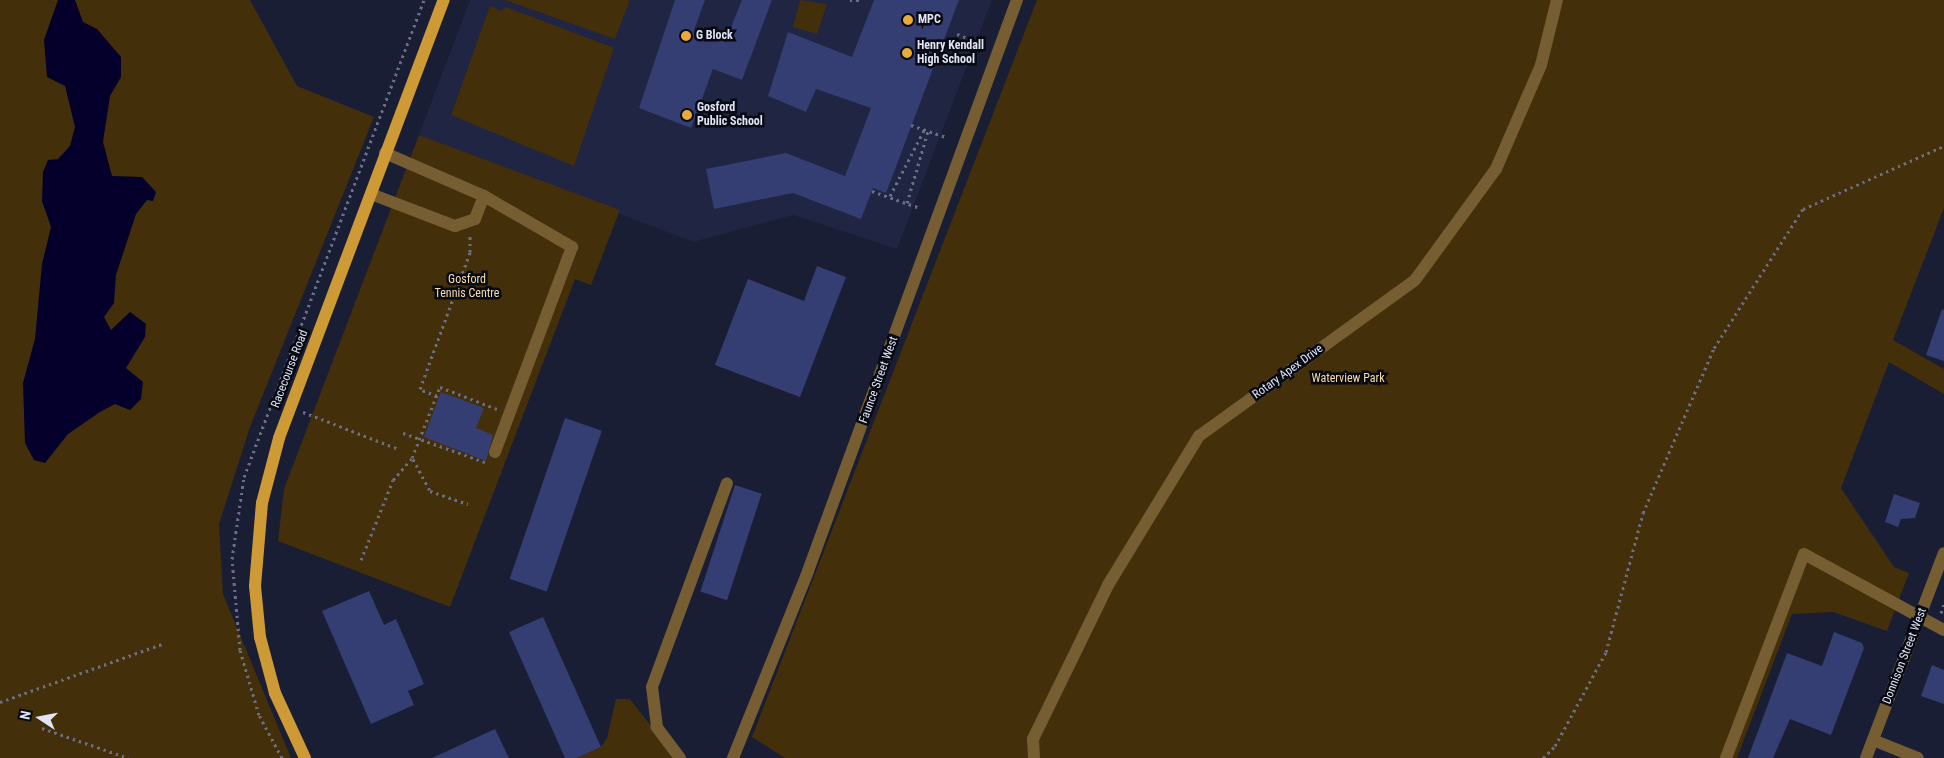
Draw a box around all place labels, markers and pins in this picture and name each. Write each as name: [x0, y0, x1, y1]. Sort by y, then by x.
place label: MPC: [918, 13, 941, 27]
marker: MPC: [902, 14, 914, 26]
place label: G Block: [696, 29, 733, 43]
marker: G Block: [680, 30, 692, 42]
place label: Henry Kendall High School: [917, 39, 984, 67]
marker: Henry Kendall High School: [901, 47, 913, 59]
place label: Gosford Public School: [697, 101, 763, 129]
marker: Gosford Public School: [681, 109, 693, 121]

